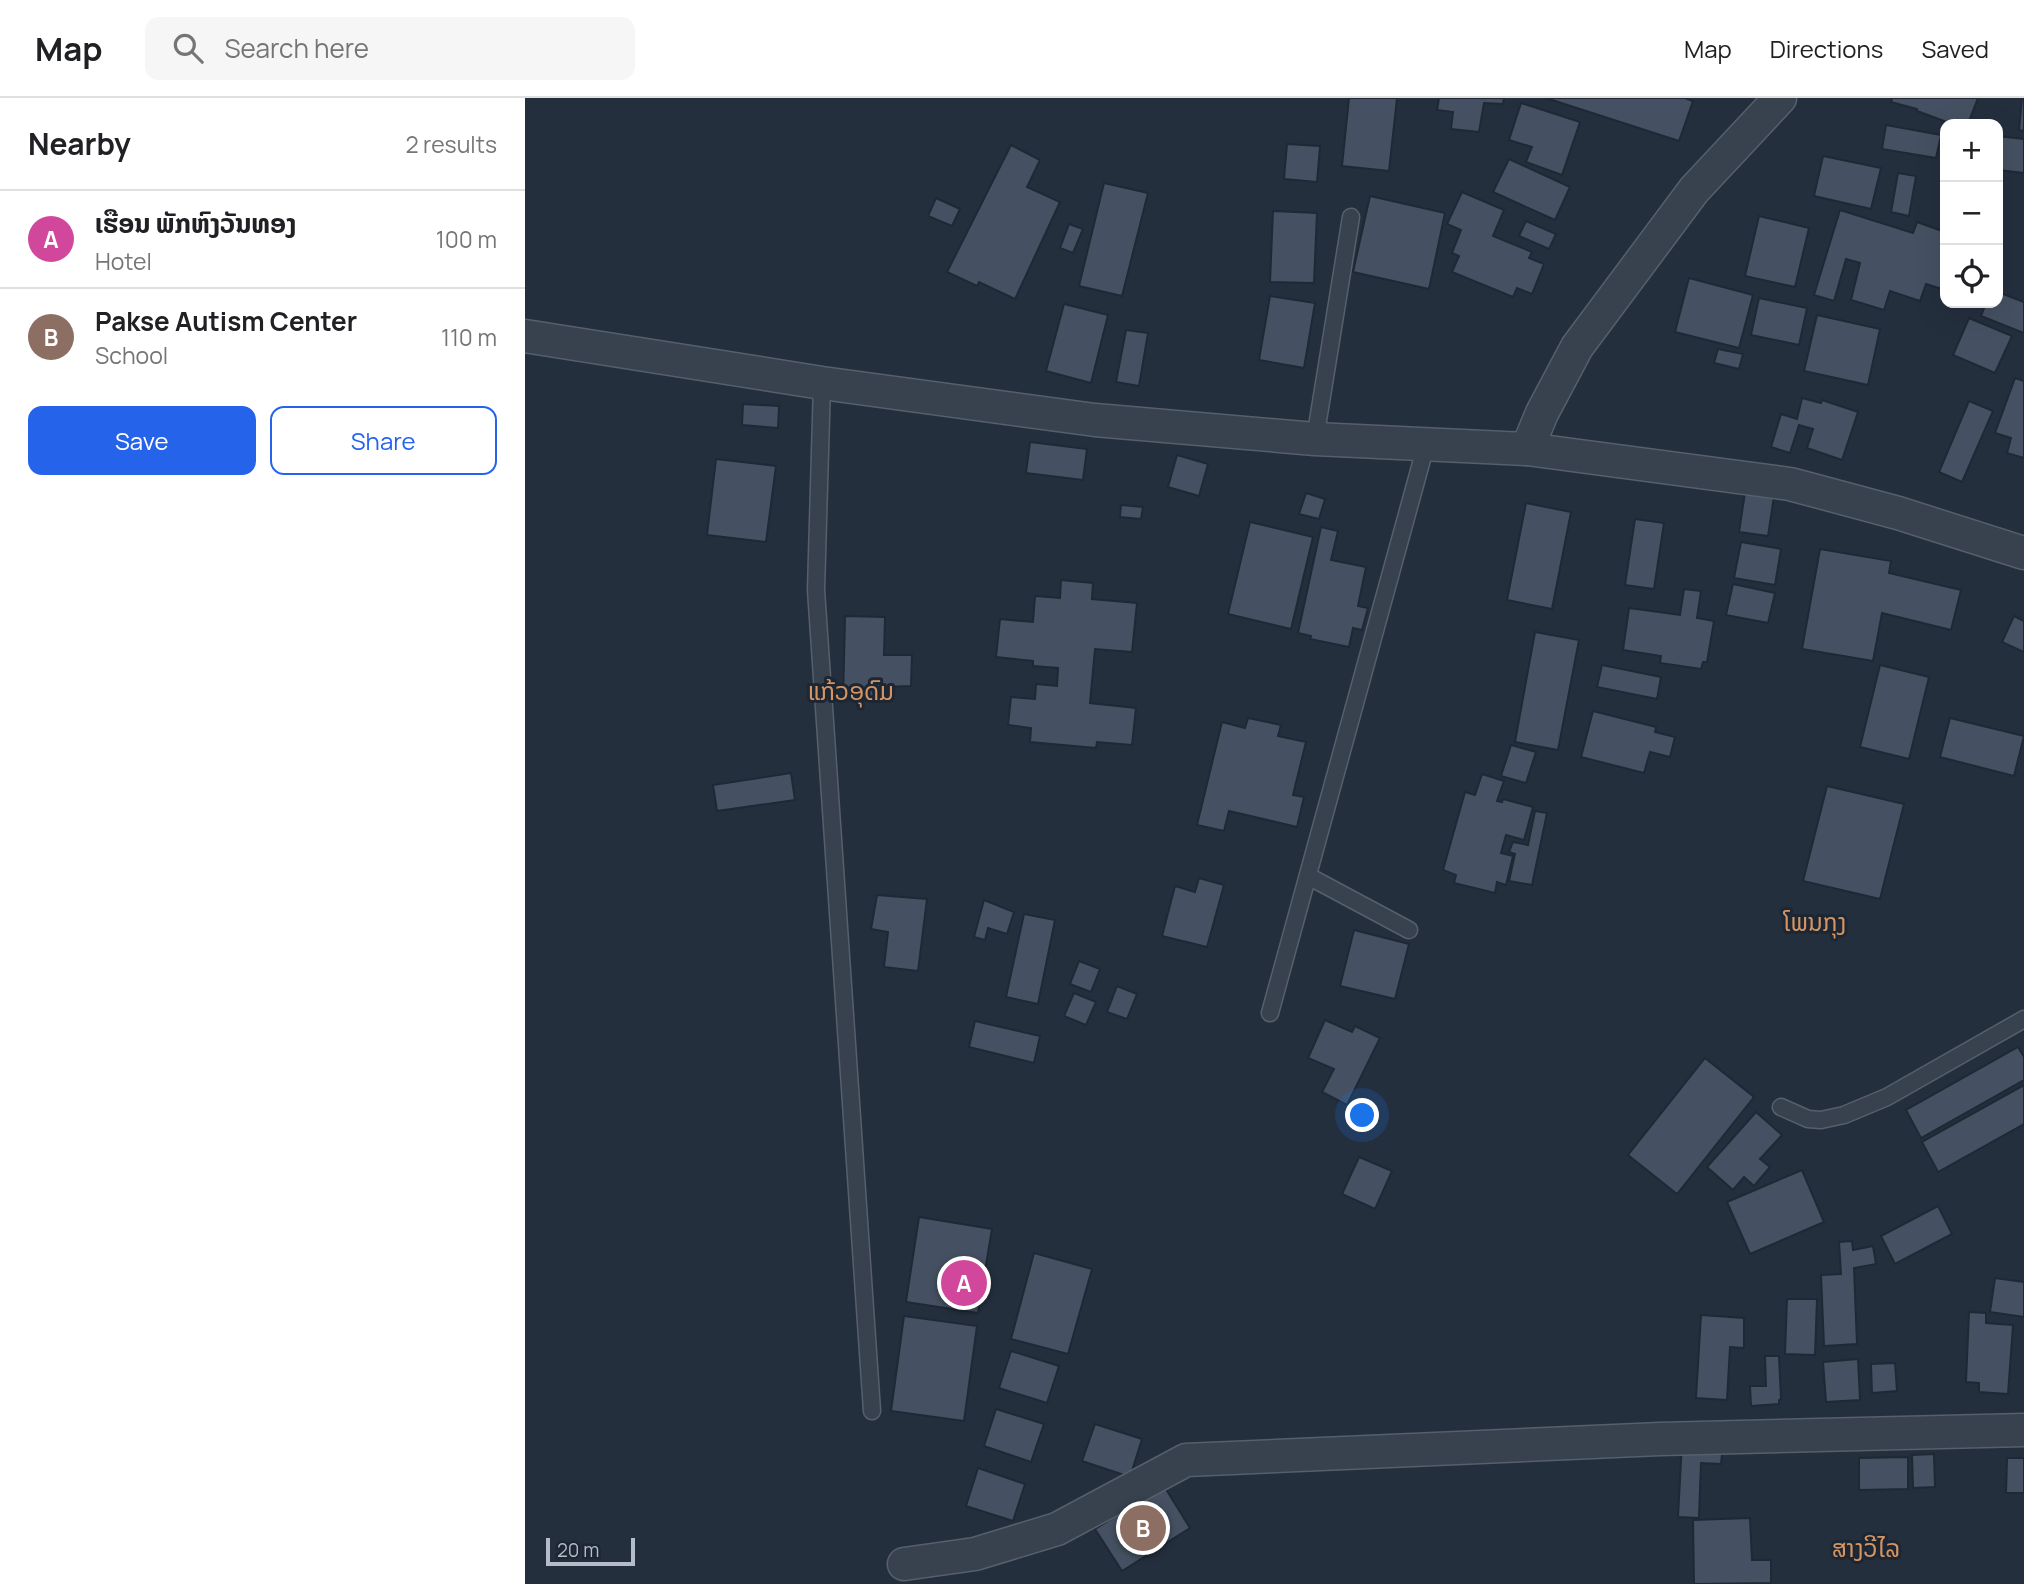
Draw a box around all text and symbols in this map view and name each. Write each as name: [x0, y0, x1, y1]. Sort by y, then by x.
search box: [145, 17, 635, 80]
text: Map: [35, 26, 103, 71]
icon: search: [169, 29, 207, 67]
text: Search here: [225, 30, 369, 66]
text: Map: [1684, 32, 1732, 65]
text: Directions: [1770, 32, 1883, 65]
text: Saved: [1921, 32, 1989, 65]
map controls: [1940, 119, 2003, 308]
button: +: [1940, 119, 2003, 182]
text: Nearby: [28, 123, 131, 164]
text: 2 results: [405, 128, 497, 160]
button: −: [1940, 182, 2003, 245]
text: ເຮືອນ ພັກຫົງວັນທອງ: [95, 205, 296, 241]
text: A: [43, 223, 59, 255]
text: 100 m: [436, 223, 497, 255]
text: Hotel: [95, 245, 152, 277]
button: locate: [1940, 245, 2003, 308]
text: Pakse Autism Center: [95, 303, 357, 339]
text: B: [44, 321, 58, 353]
text: 110 m: [441, 321, 497, 353]
text: School: [95, 339, 168, 371]
button: Save: [28, 406, 256, 475]
button: Share: [270, 406, 497, 475]
district label: ແກ້ວອຸດົມ: [808, 674, 894, 708]
district label: ໂພນກຸງ: [1783, 905, 1846, 939]
your location: [1345, 1098, 1379, 1132]
pin: A: [941, 1257, 987, 1309]
pin: B: [1120, 1502, 1166, 1554]
district label: ສາງວີໄລ: [1832, 1531, 1900, 1564]
scale bar: [546, 1535, 635, 1567]
text: 20 m: [557, 1537, 599, 1563]

